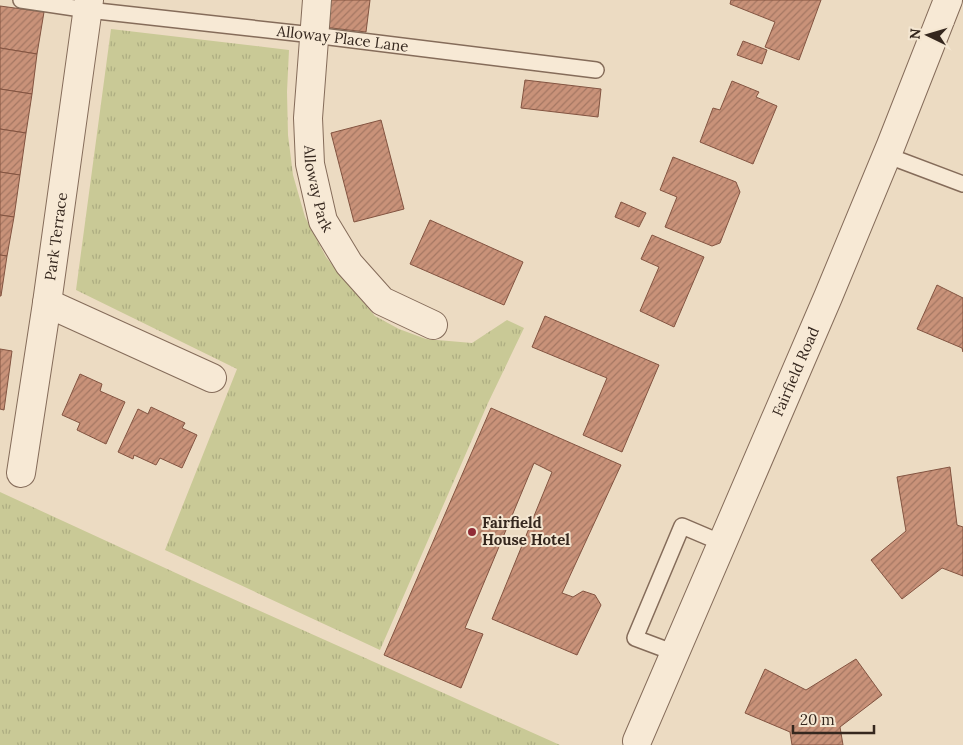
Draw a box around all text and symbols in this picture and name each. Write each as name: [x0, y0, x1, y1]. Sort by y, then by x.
north arrow: [903, 10, 953, 60]
street label: Alloway Place Lane: [275, 21, 410, 56]
text: N: [906, 28, 925, 40]
street label: Alloway Park: [300, 144, 338, 236]
street label: Park Terrace: [40, 191, 71, 282]
street label: Fairfield Road: [768, 324, 823, 419]
place label: Fairfield House Hotel: [482, 513, 570, 549]
marker: Fairfield House Hotel: [466, 526, 478, 538]
scale bar: [793, 702, 874, 734]
text: 20 m: [800, 710, 835, 729]

